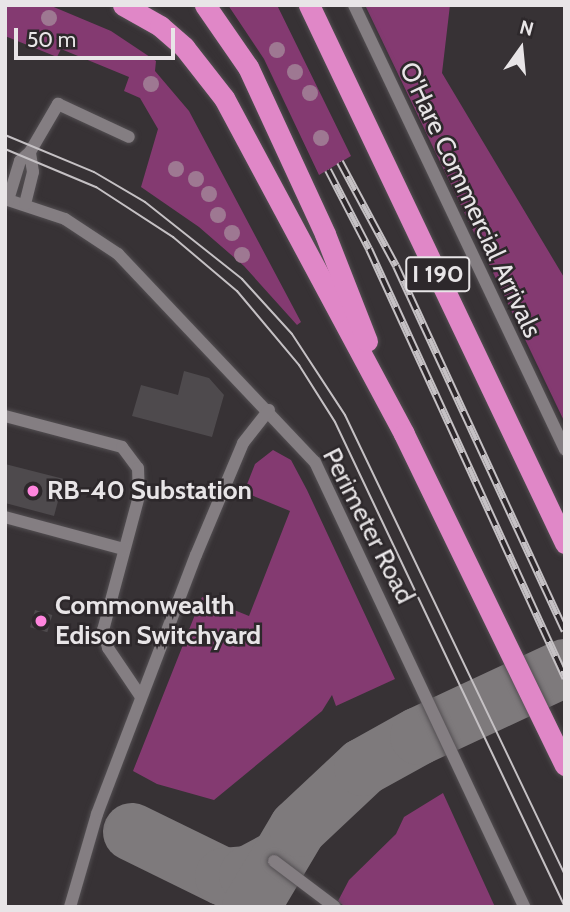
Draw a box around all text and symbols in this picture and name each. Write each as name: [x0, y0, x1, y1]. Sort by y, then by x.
scale bar: [18, 14, 178, 58]
north arrow: [486, 14, 556, 84]
text: N: [517, 15, 536, 41]
text: 50 m: [27, 27, 76, 52]
street label: O'Hare Commercial Arrivals: [392, 57, 548, 343]
road number: I 190: [405, 254, 471, 295]
street label: Perimeter Road: [315, 443, 421, 609]
place label: RB-40 Substation: [47, 475, 252, 507]
marker: RB-40 Substation: [25, 483, 41, 499]
place label: Commonwealth Edison Switchyard: [55, 590, 261, 652]
marker: Commonwealth Edison Switchyard: [33, 613, 49, 629]

